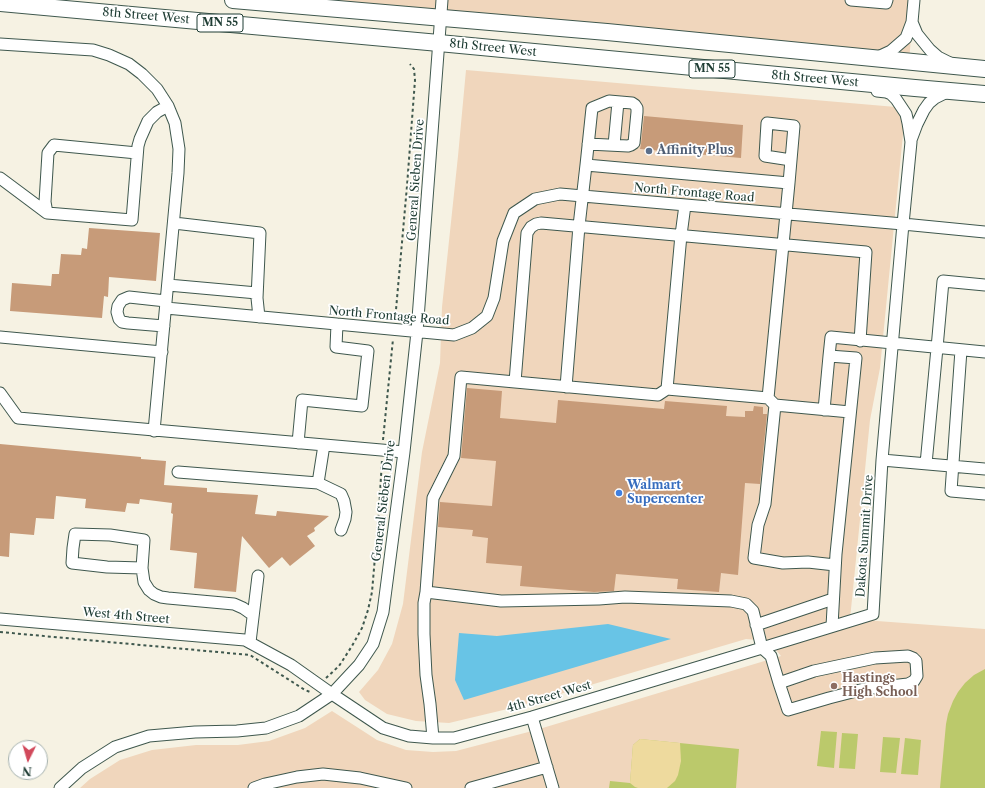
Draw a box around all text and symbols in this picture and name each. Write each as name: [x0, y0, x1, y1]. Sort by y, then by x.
street label: 8th Street West: [102, 5, 190, 27]
road number: MN 55: [197, 14, 243, 32]
street label: 8th Street West: [449, 36, 537, 60]
road number: MN 55: [689, 60, 735, 78]
street label: 8th Street West: [771, 68, 859, 90]
street label: General Sieben Drive: [405, 119, 427, 241]
place label: Affinity Plus: [657, 144, 733, 158]
marker: Affinity Plus: [644, 146, 654, 156]
street label: North Frontage Road: [633, 181, 755, 205]
street label: North Frontage Road: [328, 304, 450, 328]
street label: General Sieben Drive: [369, 440, 399, 562]
street label: Dakota Summit Drive: [854, 474, 876, 598]
place label: Walmart Supercenter: [627, 479, 703, 507]
marker: Walmart Supercenter: [614, 488, 624, 498]
street label: West 4th Street: [82, 605, 170, 627]
place label: Hastings High School: [842, 672, 917, 700]
street label: 4th Street West: [505, 678, 593, 716]
marker: Hastings High School: [829, 681, 839, 691]
north arrow: [8, 740, 48, 780]
text: N: [22, 764, 32, 778]

